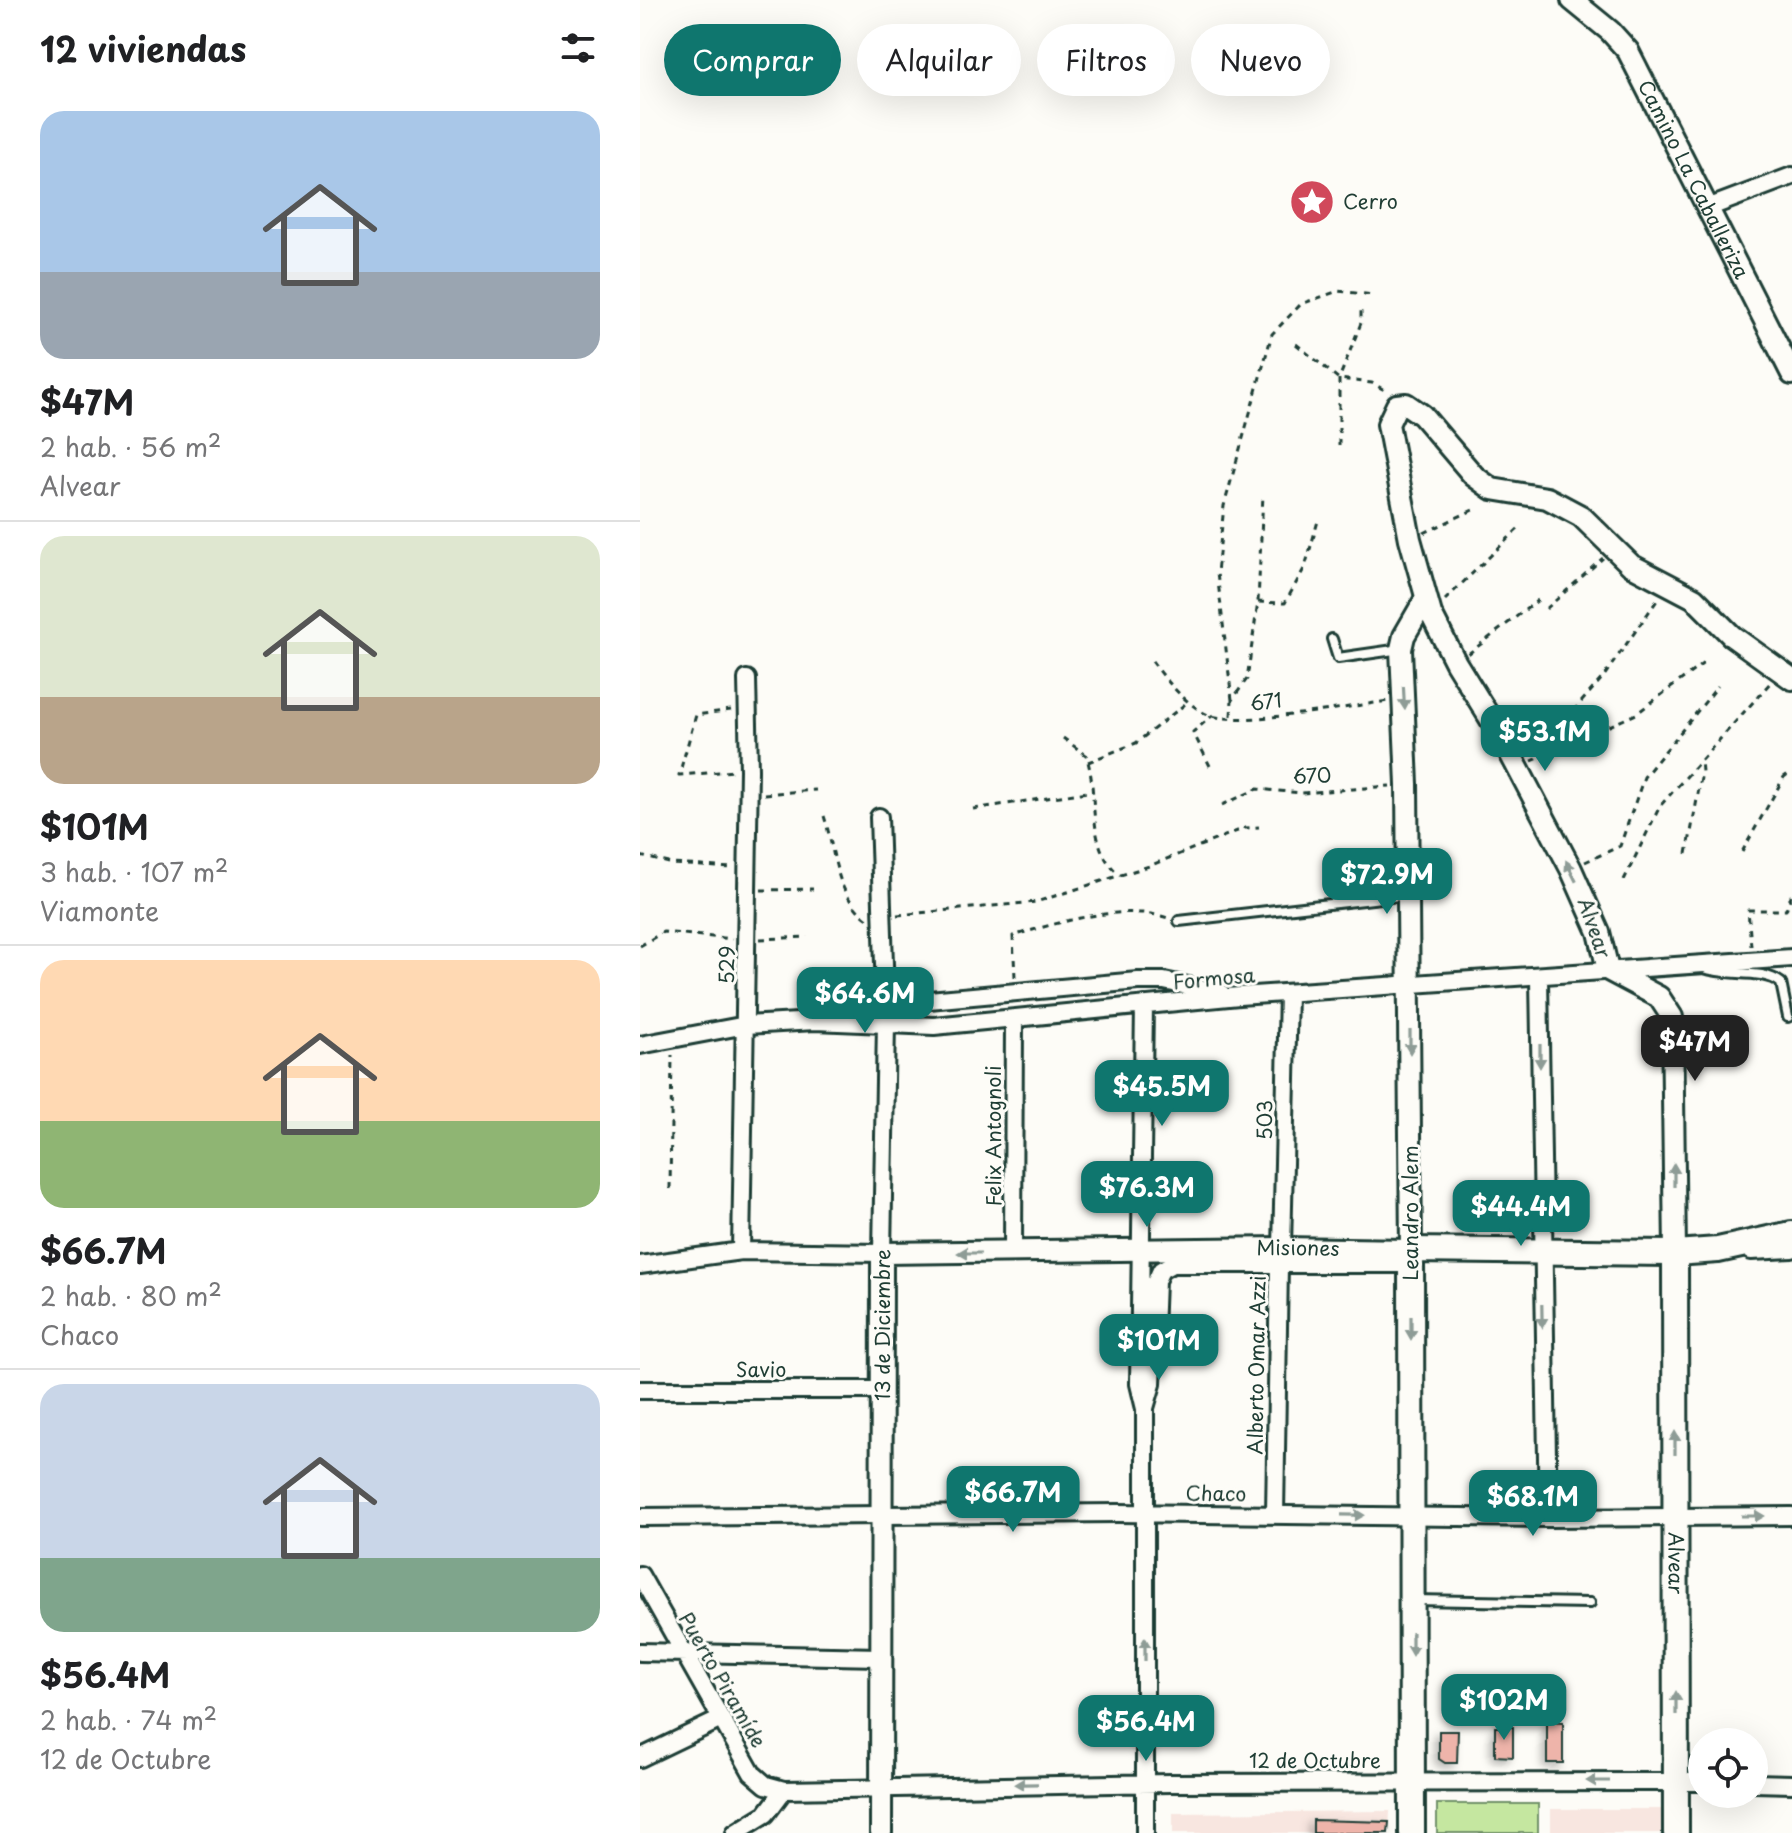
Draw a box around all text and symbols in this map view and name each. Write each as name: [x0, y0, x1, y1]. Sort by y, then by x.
text: 12 viviendas: [40, 22, 247, 74]
chip: Comprar: [664, 24, 841, 96]
chip: Alquilar: [857, 24, 1021, 96]
chip: Filtros: [1037, 24, 1175, 96]
chip: Nuevo: [1191, 24, 1330, 96]
icon: filters: [556, 26, 600, 70]
street label: Camino La Caballeriza: [1631, 74, 1757, 284]
icon: home: [248, 163, 392, 307]
place icon: Cerro: [1288, 178, 1336, 226]
place label: Cerro: [1343, 186, 1398, 216]
text: $47M: [40, 375, 134, 427]
text: 2 hab. · 56 m²: [40, 427, 222, 466]
text: Alvear: [40, 466, 120, 505]
icon: home: [248, 588, 392, 732]
street label: 671: [1248, 684, 1284, 718]
one-way arrow: [1398, 686, 1411, 711]
pin: $53.1M: [1480, 705, 1610, 773]
text: $53.1M: [1499, 711, 1591, 750]
street label: 670: [1292, 759, 1332, 791]
text: $101M: [40, 800, 149, 852]
pin: $72.9M: [1322, 848, 1452, 916]
text: 3 hab. · 107 m²: [40, 852, 228, 891]
text: $72.9M: [1340, 854, 1434, 893]
one-way arrow: [1565, 859, 1578, 882]
text: Viamonte: [40, 891, 159, 930]
street label: Alvear: [1571, 894, 1619, 962]
street label: 529: [711, 945, 741, 984]
street label: Formosa: [1172, 959, 1257, 997]
pin: $64.6M: [800, 967, 930, 1035]
text: $64.6M: [815, 973, 915, 1012]
icon: home: [248, 1012, 392, 1156]
pin: $47M: [1648, 1015, 1742, 1083]
text: $47M: [1659, 1021, 1731, 1060]
one-way arrow: [1404, 1030, 1416, 1055]
one-way arrow: [1534, 1044, 1546, 1069]
pin: $45.5M: [1097, 1060, 1227, 1128]
street label: Felix Antognoli: [978, 1065, 1008, 1207]
text: $45.5M: [1113, 1066, 1211, 1105]
street label: 503: [1249, 1100, 1279, 1140]
street label: Leandro Alem: [1395, 1145, 1425, 1281]
pin: $76.3M: [1082, 1161, 1212, 1229]
one-way arrow: [1668, 1162, 1680, 1187]
text: $76.3M: [1099, 1167, 1195, 1206]
pin: $44.4M: [1456, 1180, 1586, 1248]
text: $44.4M: [1471, 1186, 1571, 1225]
text: $66.7M: [40, 1224, 167, 1276]
street label: Misiones: [1256, 1232, 1340, 1263]
one-way arrow: [956, 1247, 981, 1259]
street label: 13 de Diciembre: [867, 1249, 897, 1401]
street label: Alberto Omar Azzi: [1239, 1275, 1273, 1455]
text: 2 hab. · 80 m²: [40, 1276, 222, 1315]
one-way arrow: [1536, 1304, 1549, 1329]
pin: $101M: [1103, 1314, 1215, 1382]
text: Chaco: [40, 1315, 119, 1354]
one-way arrow: [1405, 1316, 1417, 1341]
text: $101M: [1117, 1320, 1201, 1359]
street label: Savio: [736, 1354, 786, 1384]
one-way arrow: [1669, 1430, 1681, 1455]
icon: home: [248, 1436, 392, 1580]
pin: $66.7M: [948, 1466, 1078, 1534]
pin: $68.1M: [1468, 1470, 1598, 1538]
text: $66.7M: [965, 1472, 1061, 1511]
text: $68.1M: [1487, 1476, 1579, 1515]
street label: Chaco: [1185, 1477, 1247, 1509]
one-way arrow: [1341, 1509, 1366, 1522]
one-way arrow: [1741, 1510, 1766, 1522]
street label: Alvear: [1661, 1532, 1692, 1594]
street label: Puerto Piramíde: [672, 1606, 774, 1753]
one-way arrow: [1406, 1632, 1418, 1657]
one-way arrow: [1139, 1636, 1151, 1661]
text: $56.4M: [40, 1648, 170, 1700]
pin: $102M: [1448, 1674, 1560, 1742]
text: $102M: [1459, 1680, 1549, 1719]
one-way arrow: [1670, 1690, 1682, 1715]
pin: $56.4M: [1081, 1695, 1211, 1763]
text: 2 hab. · 74 m²: [40, 1700, 217, 1739]
text: $56.4M: [1096, 1701, 1196, 1740]
map controls: [1688, 1728, 1768, 1808]
button: locate: [1688, 1728, 1768, 1808]
text: 12 de Octubre: [40, 1739, 212, 1778]
street label: 12 de Octubre: [1249, 1745, 1381, 1775]
one-way arrow: [1585, 1775, 1610, 1787]
one-way arrow: [1013, 1778, 1038, 1791]

